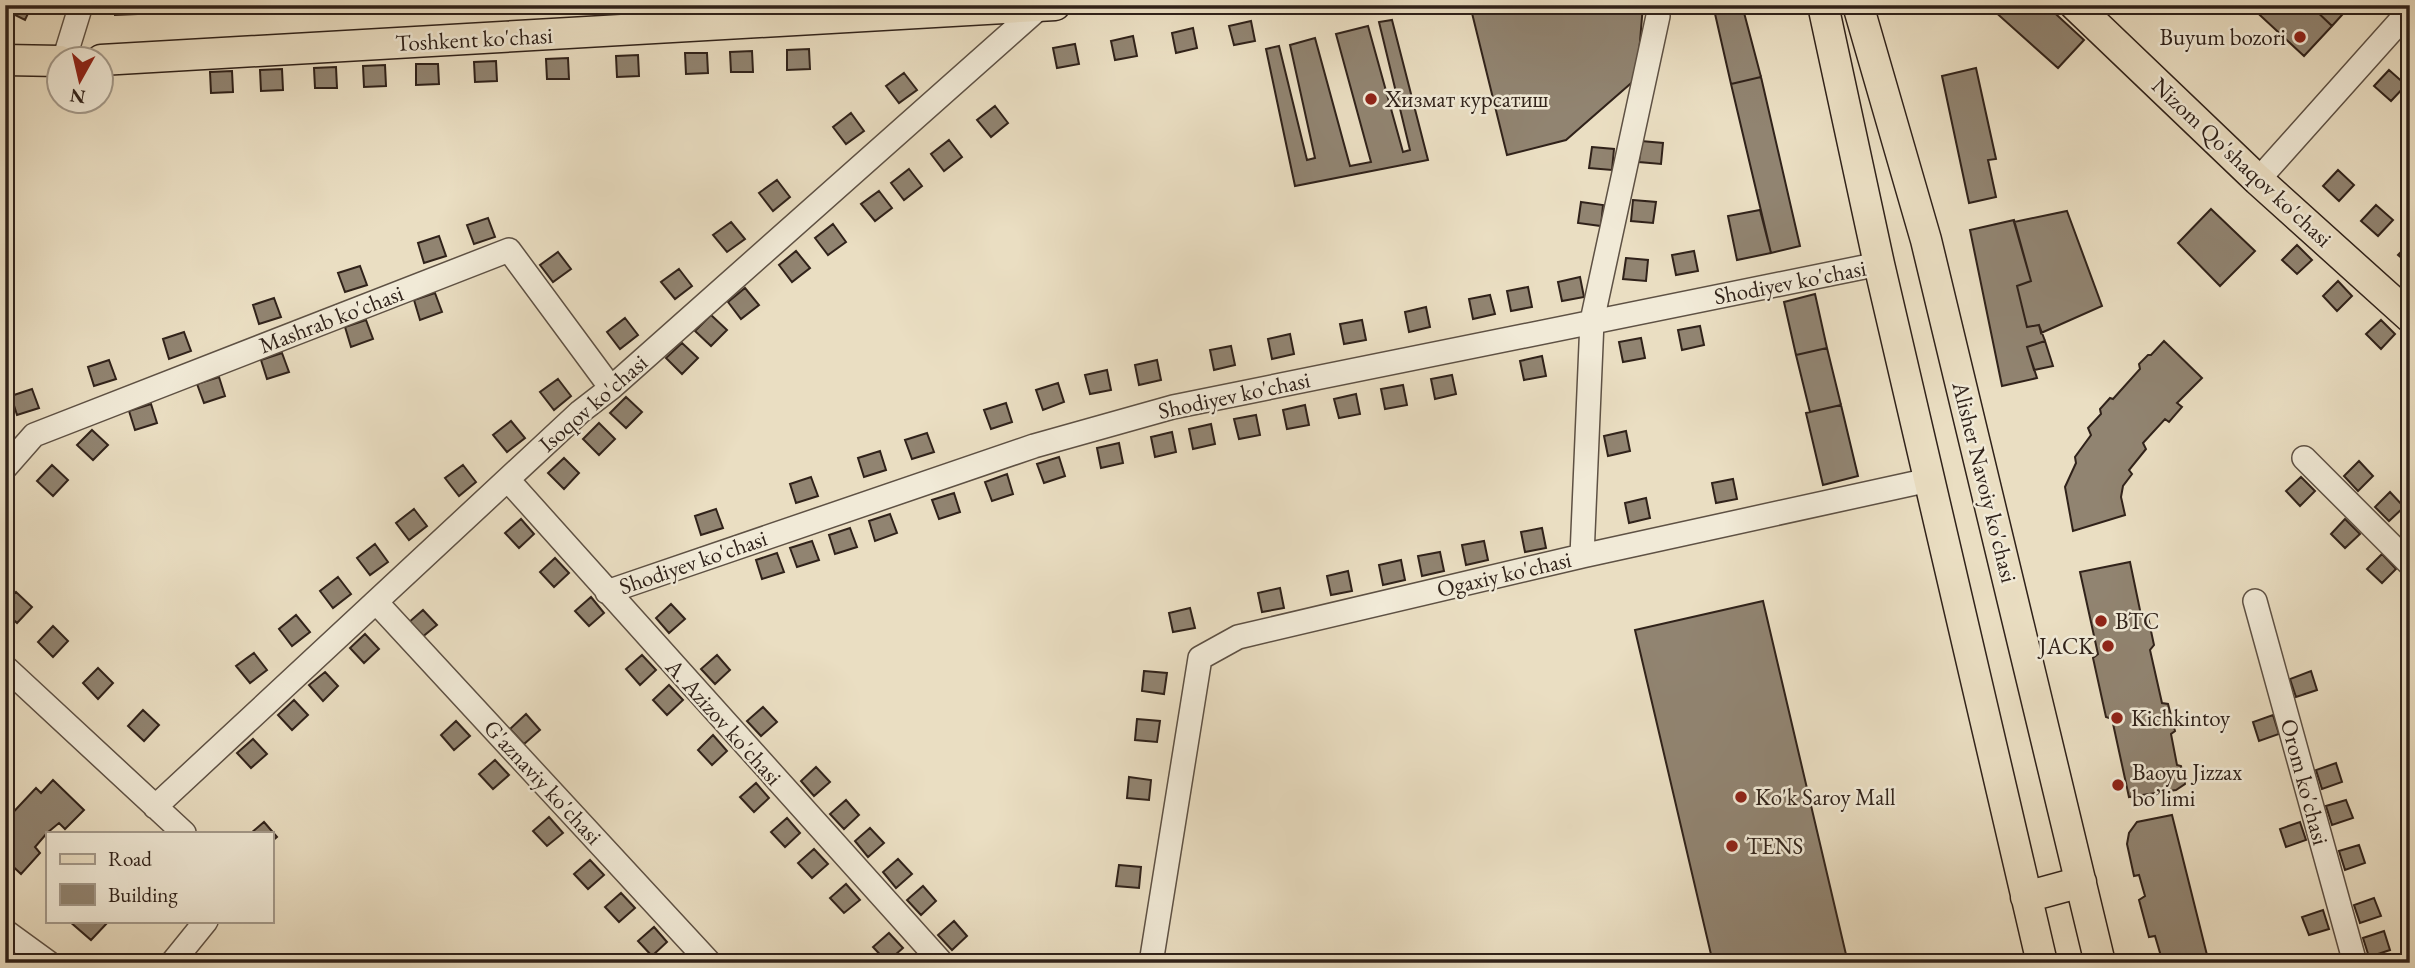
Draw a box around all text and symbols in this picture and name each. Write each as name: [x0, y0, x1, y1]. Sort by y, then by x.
street label: Toshkent ko'chasi: [395, 20, 554, 58]
place label: Buyum bozori: [2159, 22, 2286, 52]
marker: Buyum bozori: [2292, 29, 2308, 45]
north arrow: [46, 46, 116, 116]
street label: Nizom Qo'shaqov ko'chasi: [2145, 70, 2339, 254]
text: N: [68, 83, 87, 110]
place label: Хизмат курсатиш: [1384, 84, 1549, 114]
marker: Хизмат курсатиш: [1363, 91, 1379, 107]
street label: Shodiyev ko'chasi: [1711, 252, 1869, 311]
street label: Mashrab ko'chasi: [255, 278, 408, 360]
street label: Isoqov ko'chasi: [532, 347, 654, 458]
street label: Shodiyev ko'chasi: [1155, 364, 1313, 426]
street label: Alisher Navoiy ko'chasi: [1945, 377, 2025, 586]
street label: Shodiyev ko'chasi: [615, 523, 771, 601]
street label: Ogaxiy ko'chasi: [1434, 544, 1575, 604]
place label: BTC: [2115, 606, 2159, 636]
marker: BTC: [2093, 613, 2109, 629]
place label: JACK: [2037, 631, 2094, 661]
marker: JACK: [2100, 638, 2116, 654]
street label: A. Azizov ko'chasi: [659, 652, 789, 792]
place label: Kichkintoy: [2131, 703, 2231, 733]
marker: Kichkintoy: [2109, 710, 2125, 726]
street label: G'aznaviy ko'chasi: [477, 713, 609, 851]
street label: Orom ko'chasi: [2274, 716, 2336, 849]
place label: Baoyu Jizzax bo’limi: [2132, 757, 2242, 813]
marker: Baoyu Jizzax bo’limi: [2110, 777, 2126, 793]
place label: Ko'k Saroy Mall: [1755, 782, 1896, 812]
marker: Ko'k Saroy Mall: [1733, 789, 1749, 805]
place label: TENS: [1746, 831, 1803, 861]
legend: [46, 832, 273, 922]
marker: TENS: [1724, 838, 1740, 854]
text: Road: [108, 845, 152, 872]
text: Building: [108, 881, 178, 908]

